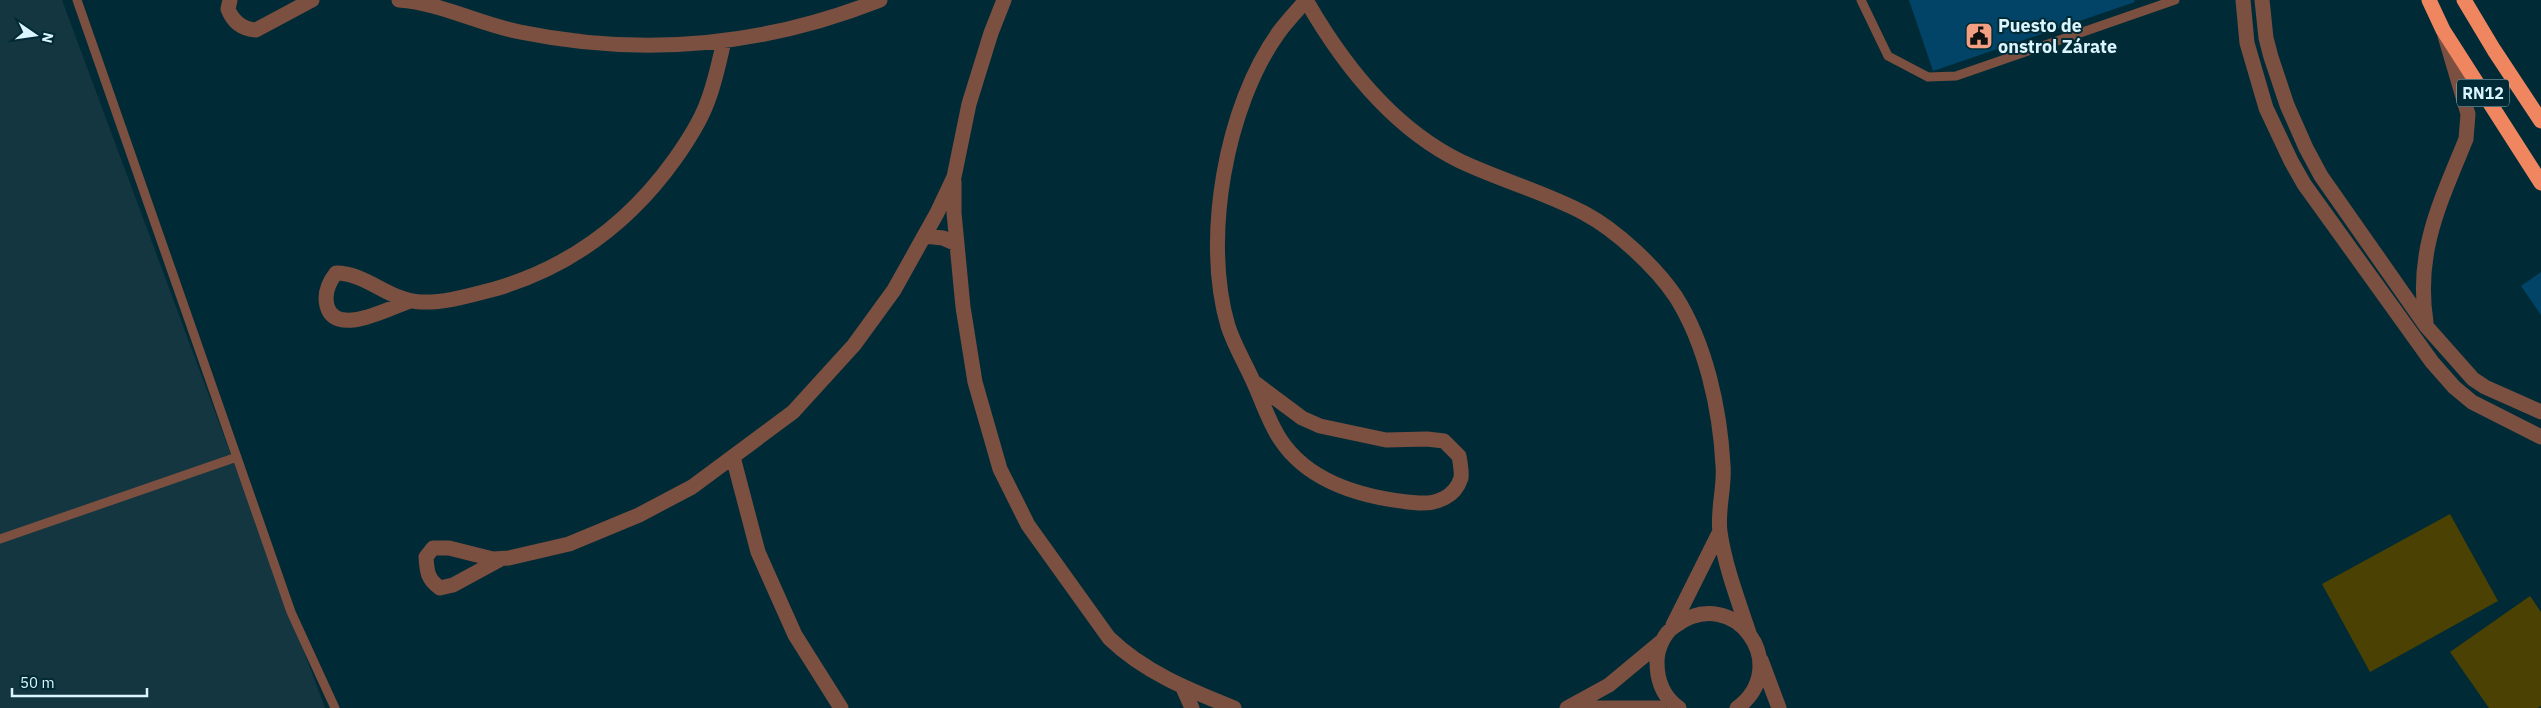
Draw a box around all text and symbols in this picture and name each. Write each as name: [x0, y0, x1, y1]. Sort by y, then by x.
north arrow: [10, 10, 60, 60]
place label: Puesto de onstrol Zárate: [1998, 14, 2117, 58]
public building icon: Puesto de onstrol Zárate: [1964, 21, 1994, 51]
text: N: [38, 31, 58, 45]
road number: RN12: [2457, 80, 2509, 106]
scale bar: [12, 666, 148, 698]
text: 50 m: [20, 673, 55, 692]

